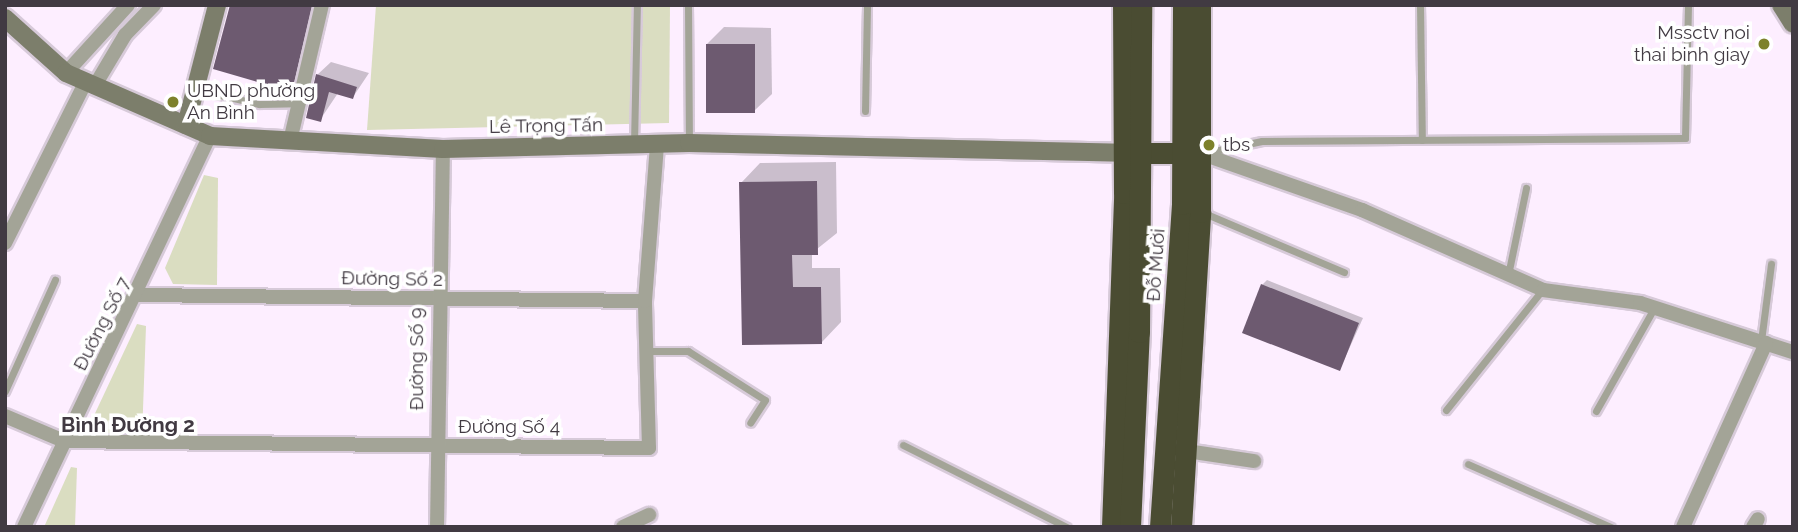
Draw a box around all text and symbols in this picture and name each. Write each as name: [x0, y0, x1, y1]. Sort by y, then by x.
place label: Mssctv noi thai binh giay: [1634, 22, 1750, 66]
marker: Mssctv noi thai binh giay: [1756, 36, 1772, 52]
place label: UBND phường An Bình: [187, 80, 315, 124]
marker: UBND phường An Bình: [165, 94, 181, 110]
street label: Lê Trọng Tấn: [488, 114, 604, 138]
place label: tbs: [1223, 134, 1250, 156]
marker: tbs: [1201, 137, 1217, 153]
street label: Đỗ Mười: [1142, 228, 1170, 302]
street label: Đường Số 2: [341, 267, 443, 291]
street label: Đường Số 7: [69, 273, 135, 375]
street label: Đường Số 9: [406, 308, 428, 410]
district label: Bình Đường 2: [61, 412, 195, 438]
street label: Đường Số 4: [458, 416, 560, 438]

